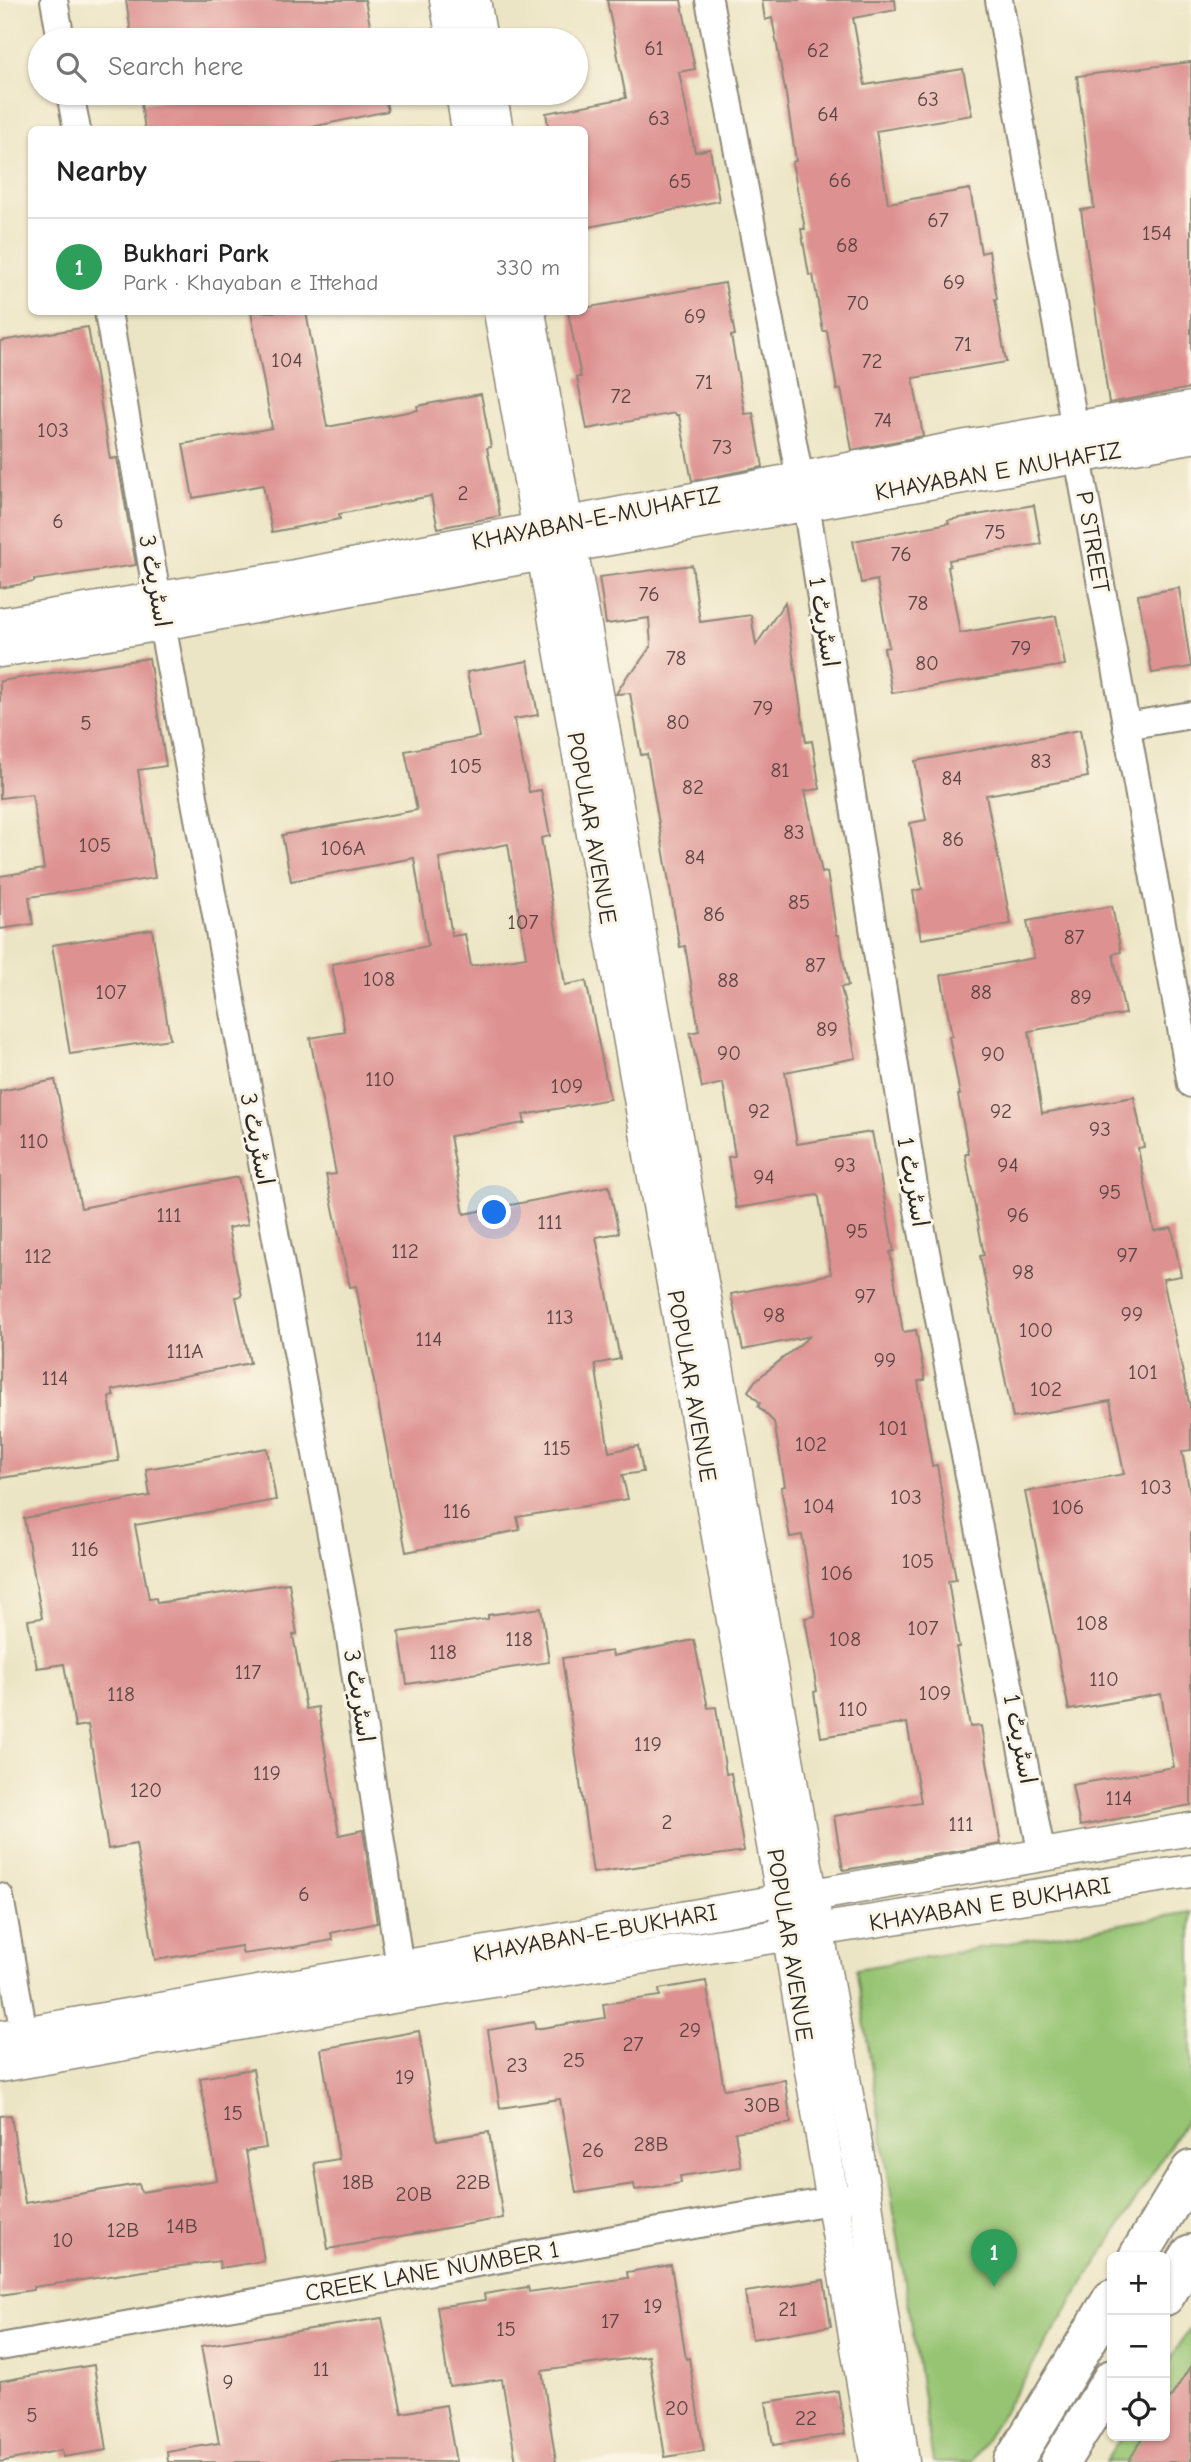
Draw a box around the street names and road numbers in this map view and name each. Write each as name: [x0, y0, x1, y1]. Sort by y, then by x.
street label: KHAYABAN E MUHAFIZ: [873, 436, 1123, 506]
street label: KHAYABAN-E-MUHAFIZ: [469, 480, 723, 556]
street label: P STREET: [1070, 489, 1116, 596]
street label: اسٹریٹ 3: [133, 533, 177, 629]
street label: اسٹریٹ 1: [803, 575, 845, 669]
street label: POPULAR AVENUE: [561, 730, 623, 926]
street label: اسٹریٹ 3: [234, 1090, 280, 1188]
street label: اسٹریٹ 1: [891, 1135, 935, 1229]
street label: POPULAR AVENUE: [661, 1288, 723, 1484]
street label: اسٹریٹ 3: [338, 1648, 380, 1744]
street label: اسٹریٹ 1: [998, 1692, 1042, 1786]
street label: POPULAR AVENUE: [761, 1847, 819, 2043]
street label: KHAYABAN E BUKHARI: [867, 1871, 1113, 1937]
street label: KHAYABAN-E-BUKHARI: [471, 1898, 719, 1968]
street label: CREEK LANE NUMBER 1: [303, 2235, 561, 2307]

